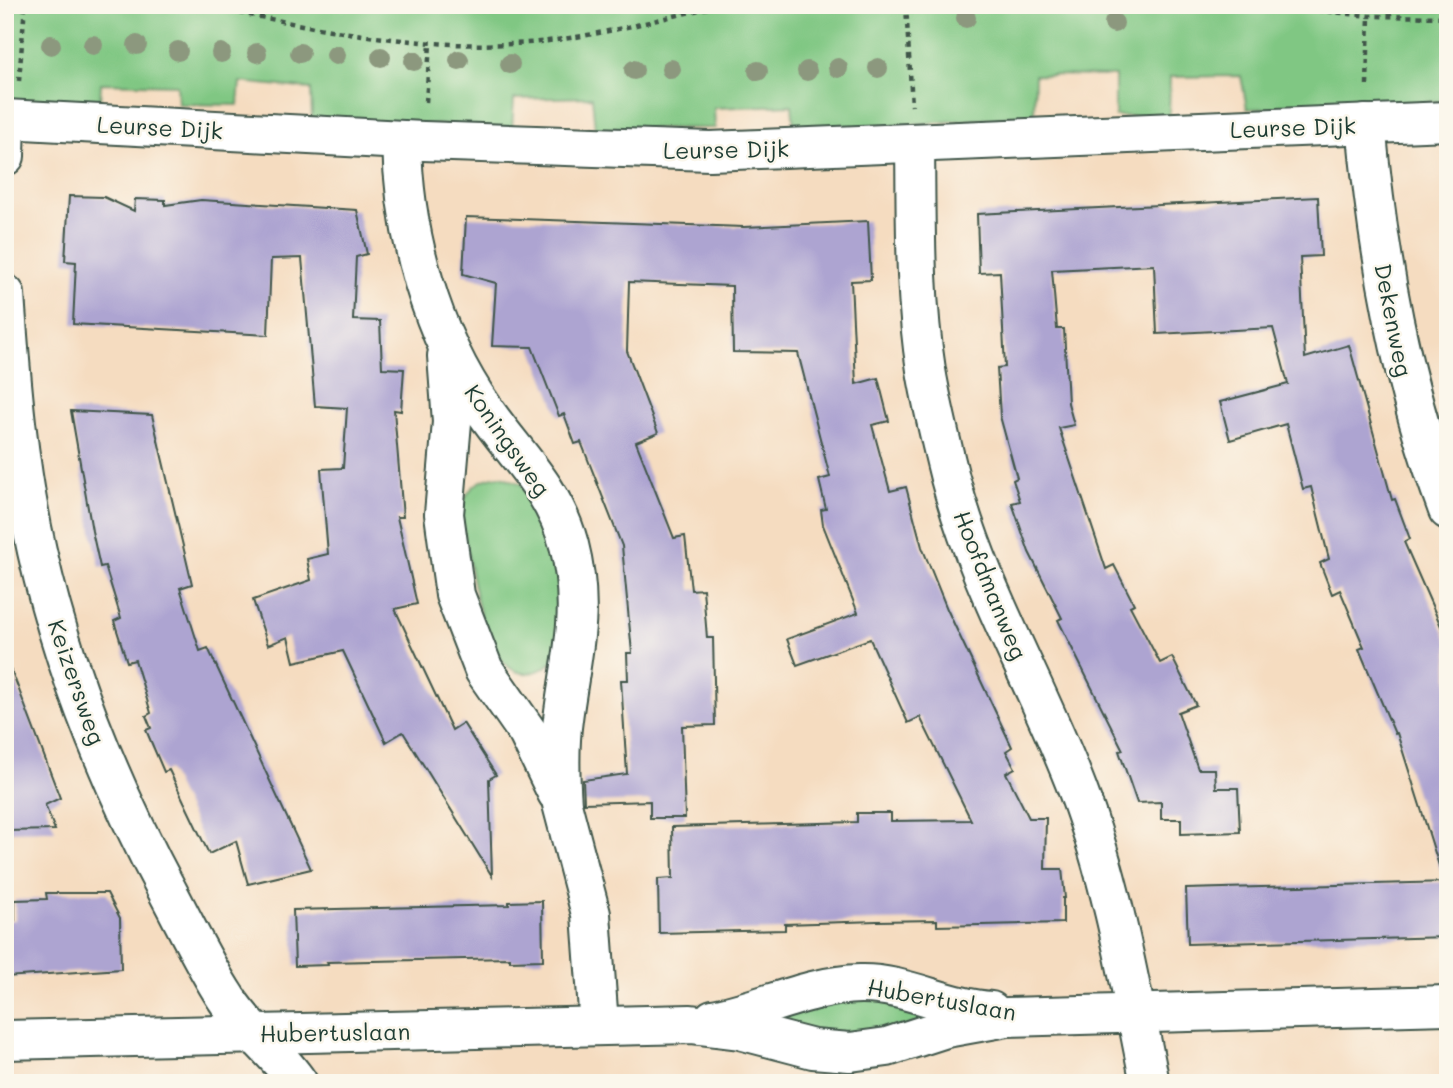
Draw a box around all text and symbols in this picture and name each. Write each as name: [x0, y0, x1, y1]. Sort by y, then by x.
street label: Leurse Dijk: [96, 109, 224, 145]
street label: Leurse Dijk: [1229, 110, 1357, 144]
street label: Leurse Dijk: [663, 133, 789, 165]
street label: Dekenweg: [1368, 261, 1420, 379]
street label: Koningsweg: [458, 378, 558, 502]
street label: Hoofdmanweg: [947, 506, 1035, 664]
street label: Keizersweg: [42, 615, 112, 749]
street label: Hubertuslaan: [865, 971, 1019, 1027]
street label: Hubertuslaan: [260, 1016, 410, 1048]

